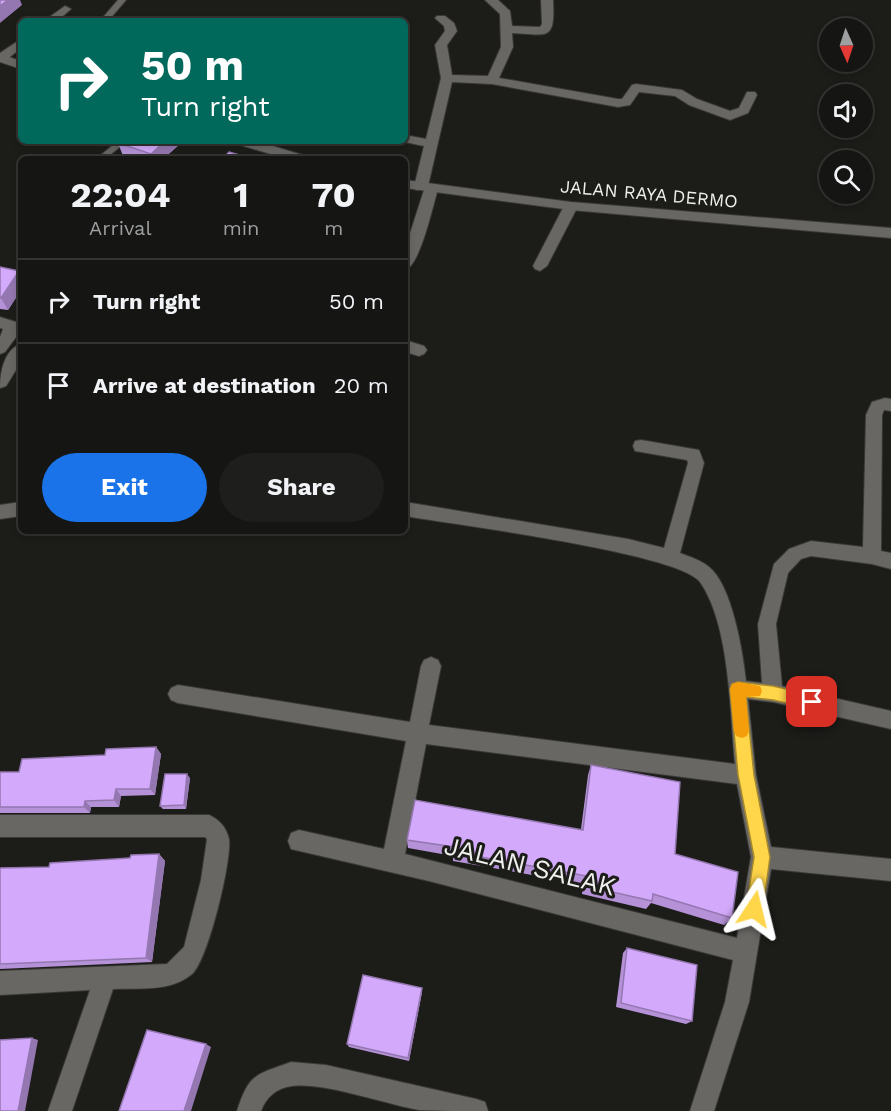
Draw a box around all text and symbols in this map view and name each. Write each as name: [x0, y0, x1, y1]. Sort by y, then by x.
north arrow: [819, 18, 873, 72]
map controls: [819, 18, 873, 204]
text: 50 m: [141, 41, 244, 90]
icon: right: [42, 42, 120, 120]
button: sound: [819, 84, 873, 138]
text: Turn right: [141, 91, 270, 123]
button: search: [819, 150, 873, 204]
text: 22:04: [70, 174, 170, 216]
text: 1: [233, 174, 249, 216]
text: 70: [312, 174, 356, 216]
street label: JALAN RAYA DERMO: [559, 175, 739, 212]
text: Arrival: [89, 216, 152, 240]
text: min: [223, 216, 259, 240]
text: m: [324, 216, 343, 240]
icon: right: [42, 285, 75, 318]
text: Turn right: [93, 289, 200, 314]
text: 50 m: [329, 289, 384, 314]
icon: arrive: [42, 369, 75, 402]
text: Arrive at destination: [93, 373, 316, 398]
text: 20 m: [334, 373, 389, 398]
button: Exit: [42, 453, 207, 522]
button: Share: [219, 453, 384, 522]
pin: [786, 676, 837, 727]
icon: arrive: [795, 685, 828, 718]
street label: JALAN SALAK: [441, 830, 619, 902]
position arrow: [722, 877, 786, 941]

